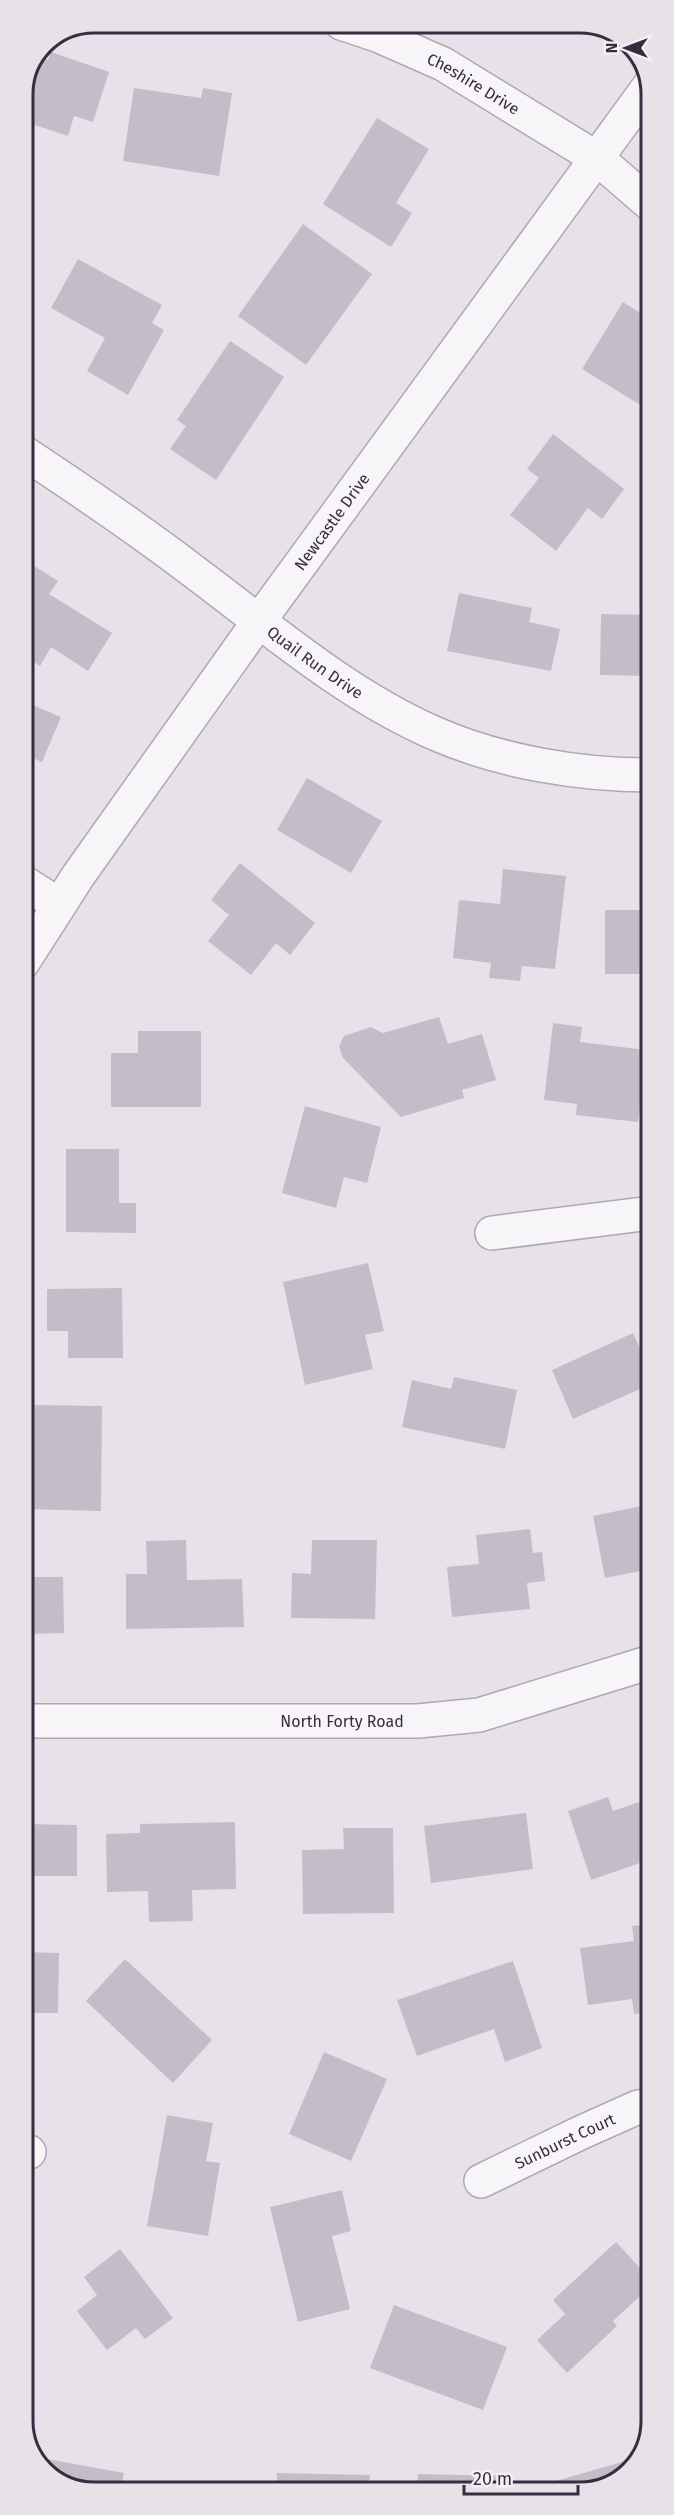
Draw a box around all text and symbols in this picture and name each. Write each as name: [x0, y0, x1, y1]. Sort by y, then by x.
north arrow: [596, 18, 656, 78]
text: N: [602, 43, 621, 53]
street label: Cheshire Drive: [424, 49, 523, 119]
street label: Newcastle Drive: [290, 470, 374, 574]
street label: Quail Run Drive: [263, 622, 366, 703]
street label: North Forty Road: [280, 1712, 404, 1731]
street label: Sunburst Court: [512, 2109, 618, 2173]
scale bar: [464, 2458, 578, 2496]
text: 20 m: [473, 2468, 512, 2490]

